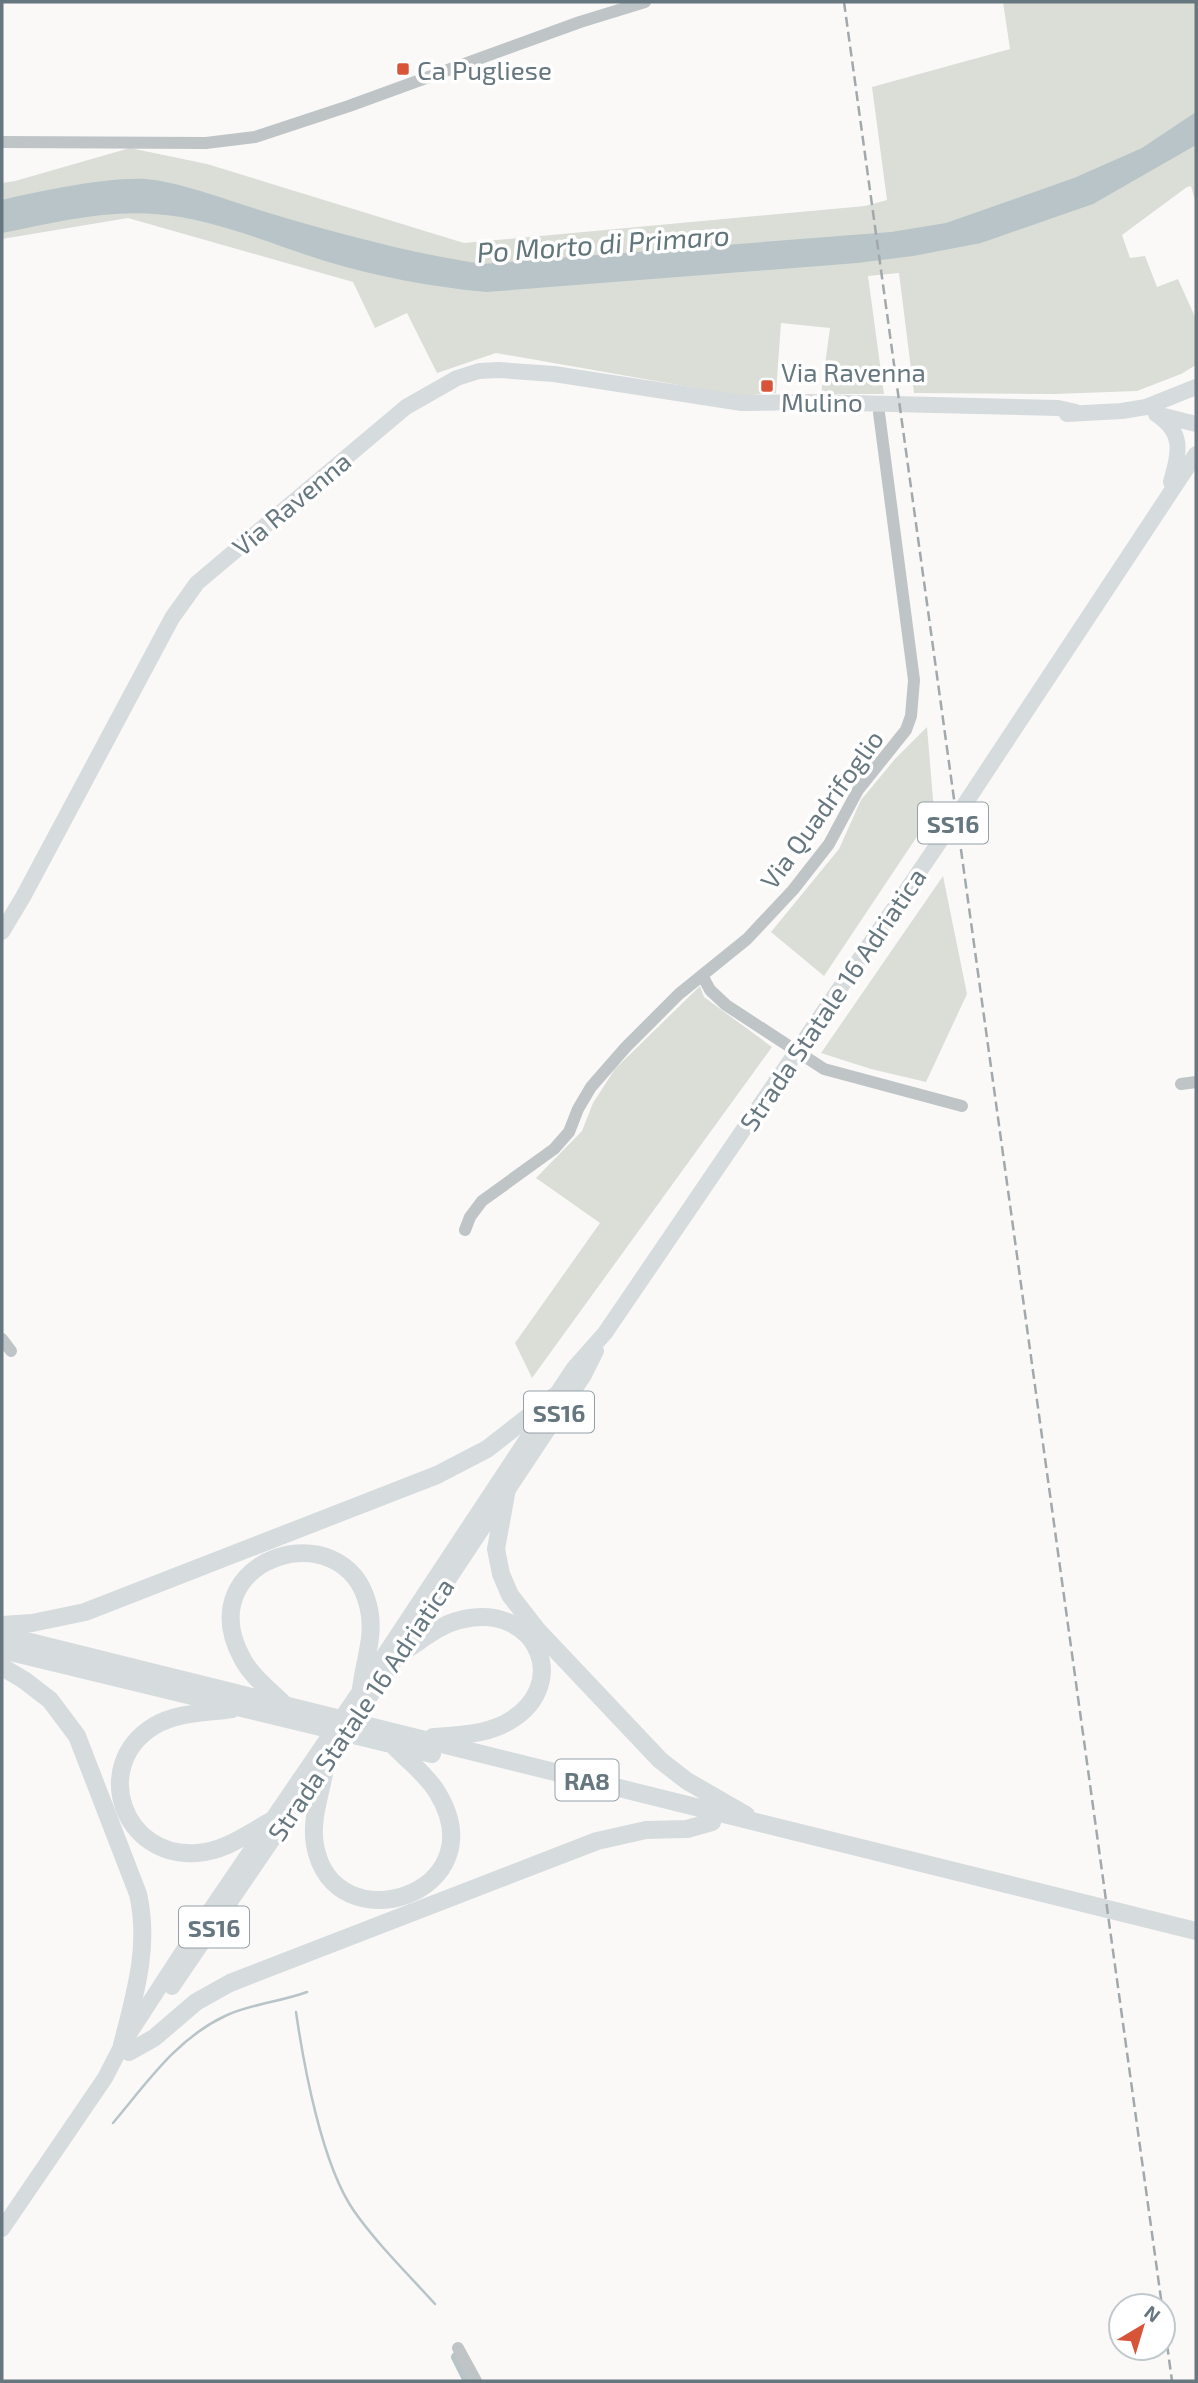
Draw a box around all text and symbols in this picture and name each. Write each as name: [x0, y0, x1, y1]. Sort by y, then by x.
place label: Ca Pugliese: [417, 54, 552, 85]
marker: Ca Pugliese: [395, 61, 411, 77]
water label: Po Morto di Primaro: [475, 217, 731, 269]
place label: Via Ravenna Mulino: [781, 356, 926, 417]
marker: Via Ravenna Mulino: [759, 378, 775, 394]
street label: Via Ravenna: [226, 445, 356, 561]
street label: Via Quadrifoglio: [753, 724, 889, 894]
road number: SS16: [918, 802, 988, 844]
street label: Strada Statale 16 Adriatica: [732, 862, 932, 1136]
road number: SS16: [524, 1392, 594, 1432]
street label: Strada Statale 16 Adriatica: [260, 1572, 460, 1846]
road number: RA8: [556, 1760, 618, 1800]
road number: SS16: [179, 1906, 249, 1948]
north arrow: [1107, 2292, 1177, 2362]
text: N: [1140, 2300, 1165, 2326]

